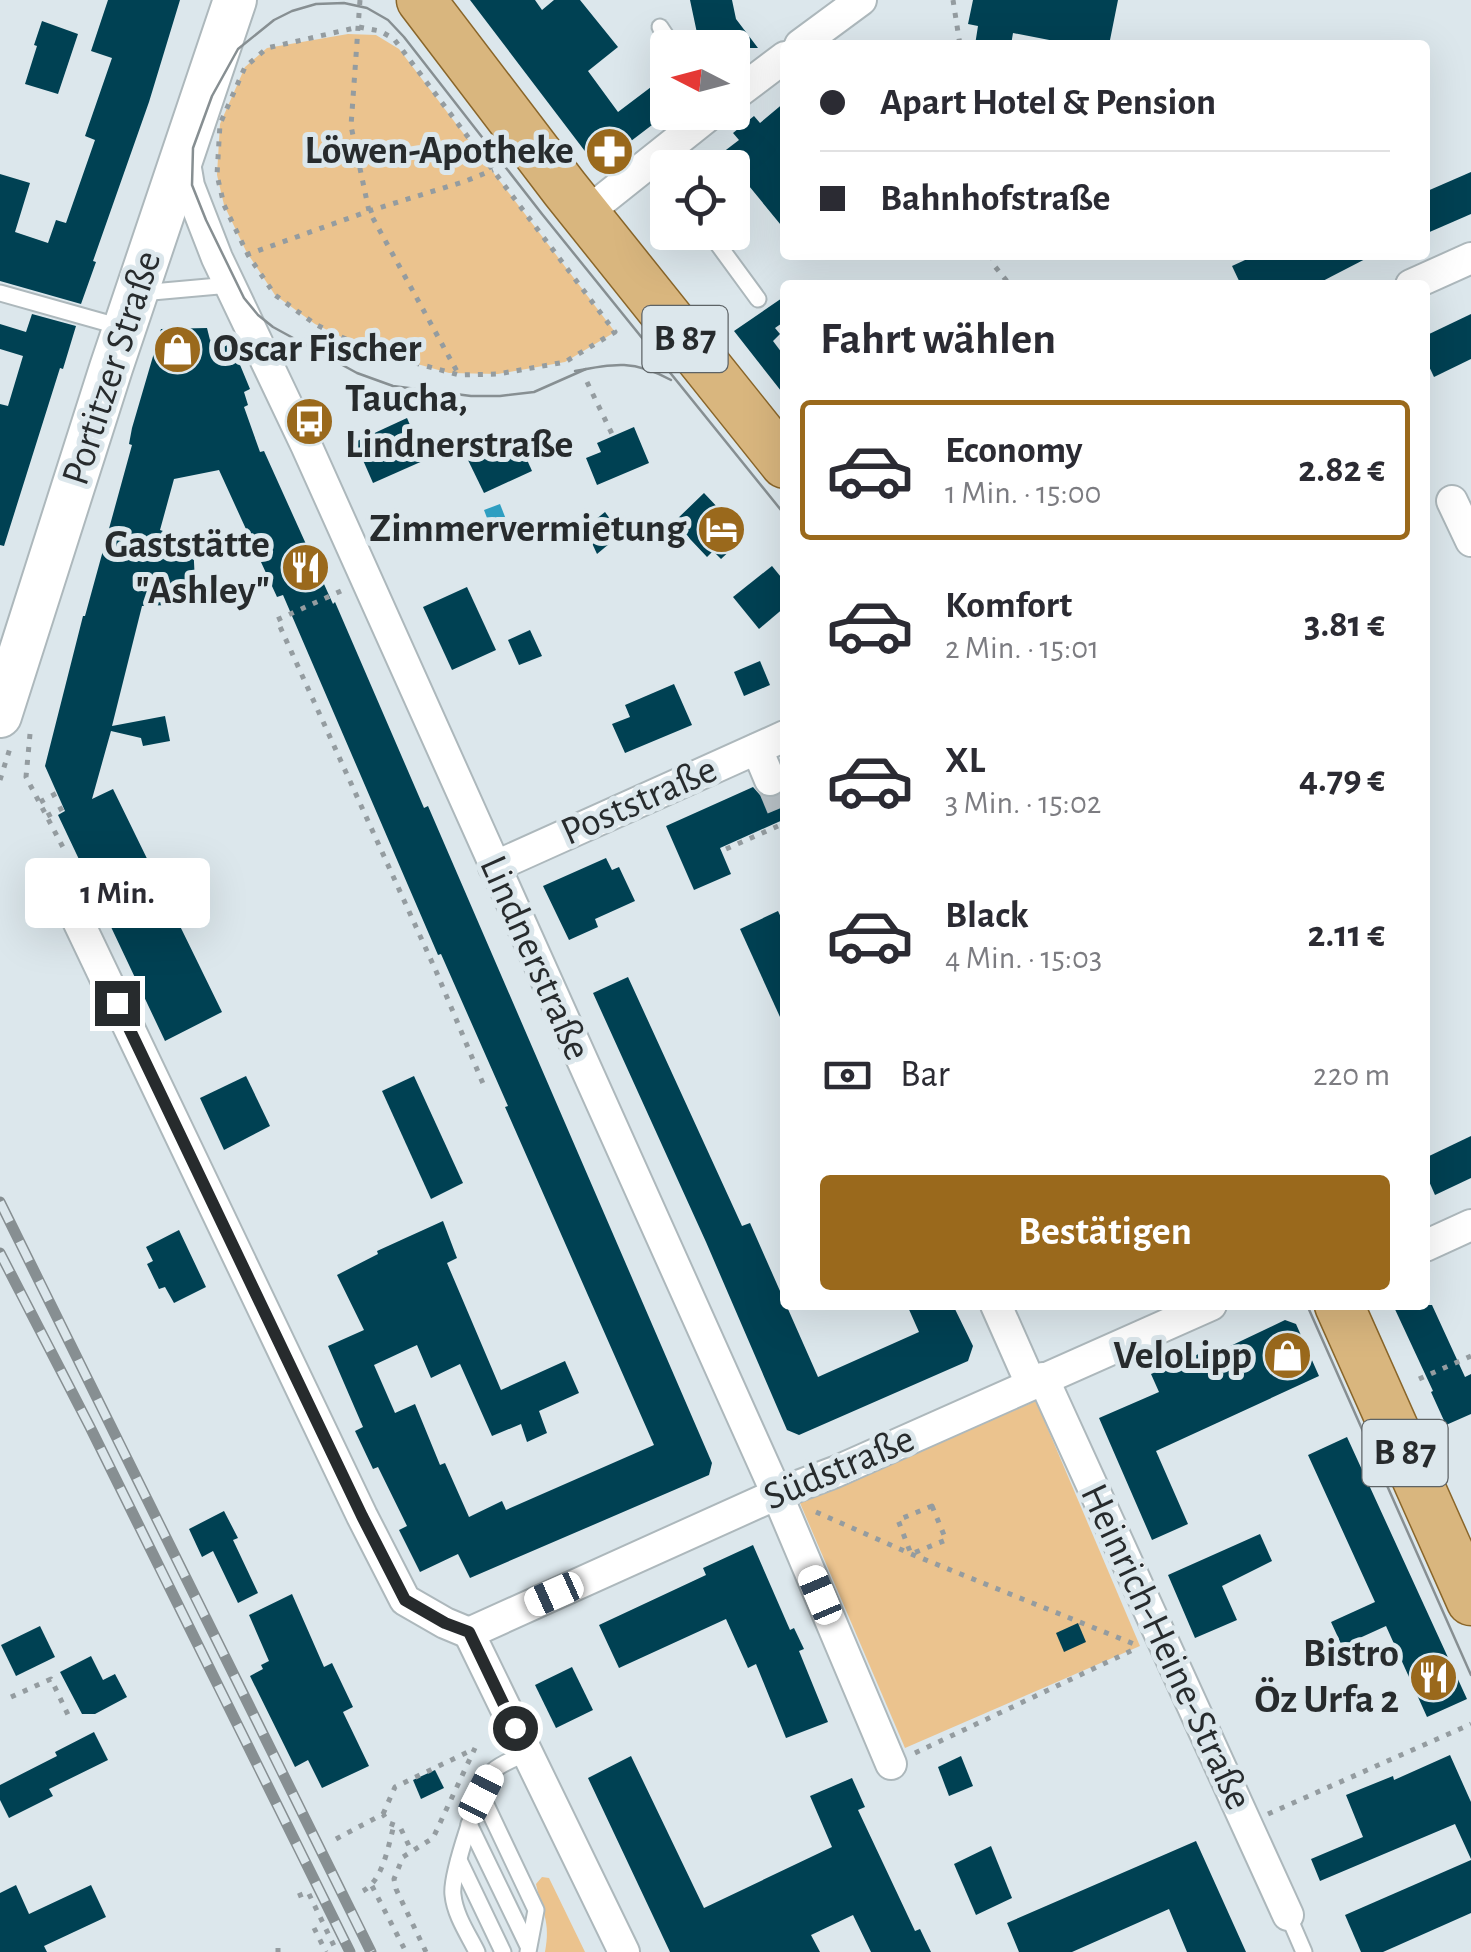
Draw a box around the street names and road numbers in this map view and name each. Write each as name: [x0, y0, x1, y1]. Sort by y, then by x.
street label: Portitzer Straße: [55, 246, 169, 490]
road number: B 87: [642, 306, 728, 372]
street label: Poststraße: [555, 749, 723, 853]
street label: Lindnerstraße: [472, 850, 598, 1066]
street label: Südstraße: [758, 1419, 920, 1517]
road number: B 87: [1362, 1420, 1448, 1486]
street label: Heinrich-Heine-Straße: [1073, 1478, 1259, 1816]

